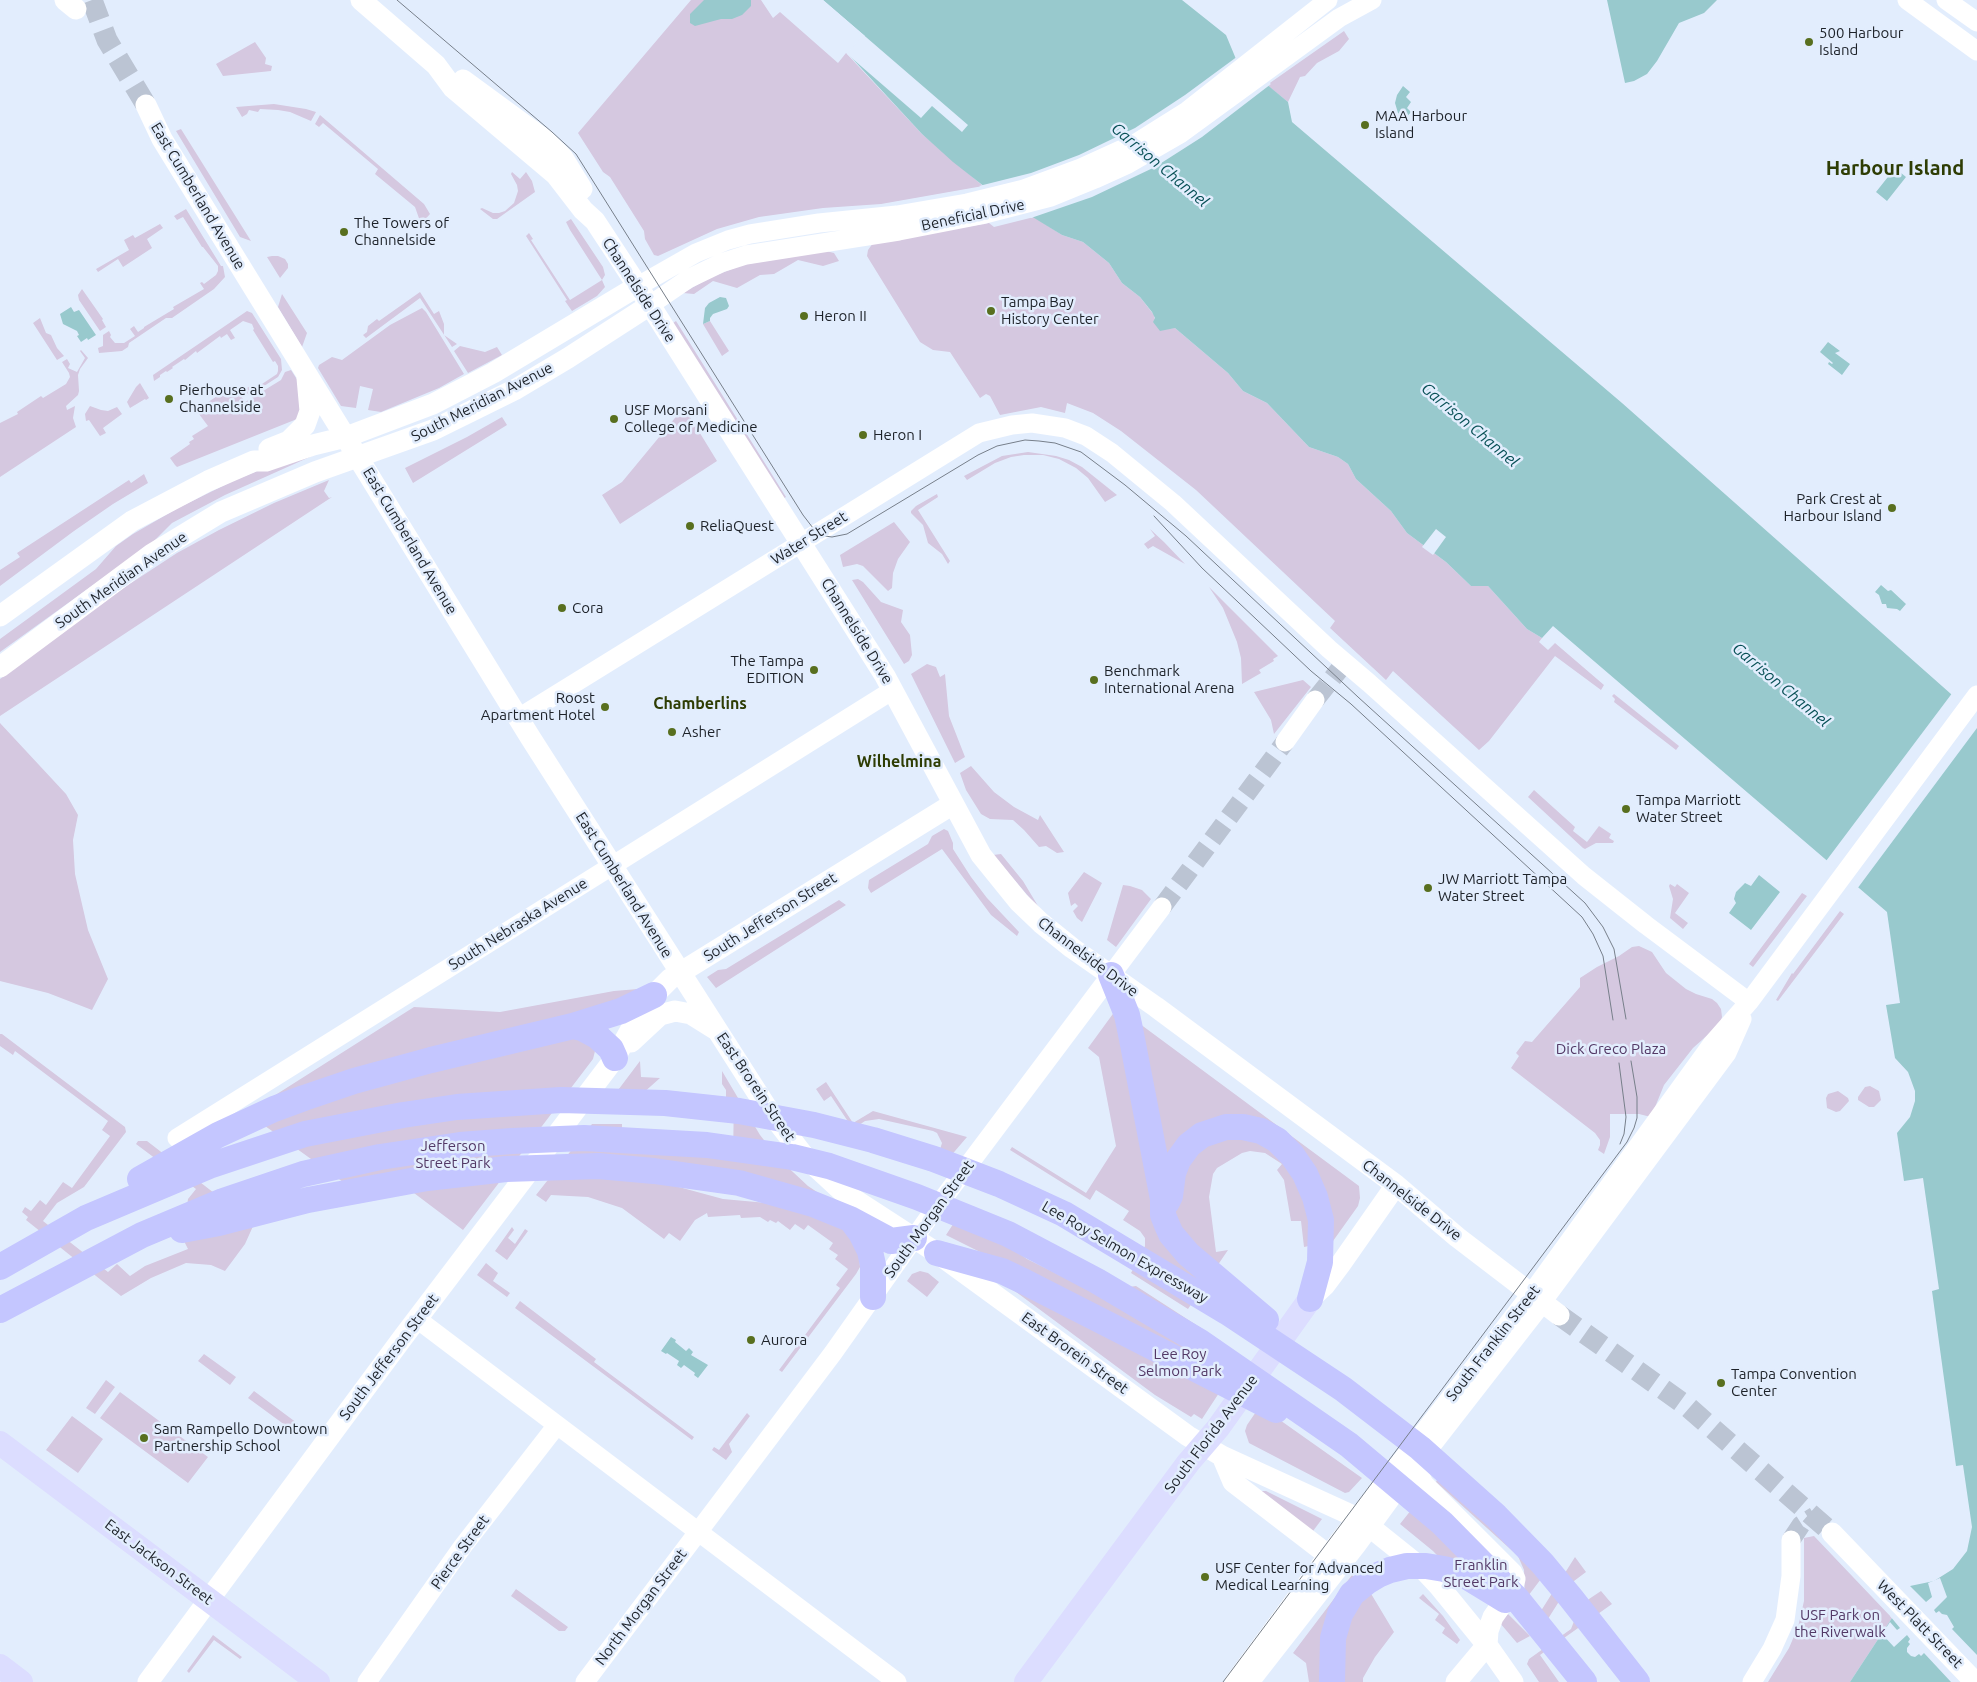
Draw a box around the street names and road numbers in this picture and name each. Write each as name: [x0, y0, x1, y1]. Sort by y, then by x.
street label: East Cumberland Avenue: [147, 119, 249, 273]
street label: Beneficial Drive: [920, 195, 1026, 235]
street label: Channelside Drive: [599, 234, 679, 346]
street label: South Meridian Avenue: [408, 358, 556, 446]
street label: East Cumberland Avenue: [359, 464, 461, 618]
street label: Water Street: [768, 507, 850, 569]
street label: South Meridian Avenue: [52, 528, 190, 632]
street label: Channelside Drive: [817, 575, 897, 687]
street label: East Cumberland Avenue: [572, 809, 676, 961]
street label: South Jefferson Street: [700, 869, 840, 965]
street label: South Nebraska Avenue: [445, 874, 591, 974]
street label: Channelside Drive: [1034, 913, 1142, 1001]
street label: East Brorein Street: [713, 1029, 799, 1145]
street label: Channelside Drive: [1359, 1156, 1465, 1244]
street label: South Morgan Street: [880, 1157, 978, 1281]
street label: Lee Roy Selmon Expressway: [1039, 1197, 1211, 1307]
street label: South Franklin Street: [1442, 1282, 1544, 1404]
street label: South Jefferson Street: [336, 1290, 442, 1424]
street label: East Brorein Street: [1018, 1308, 1132, 1398]
street label: South Florida Avenue: [1161, 1371, 1261, 1497]
street label: Pierce Street: [427, 1511, 493, 1593]
street label: East Jackson Street: [101, 1515, 217, 1609]
street label: North Morgan Street: [591, 1545, 691, 1669]
street label: West Platt Street: [1873, 1576, 1967, 1672]

